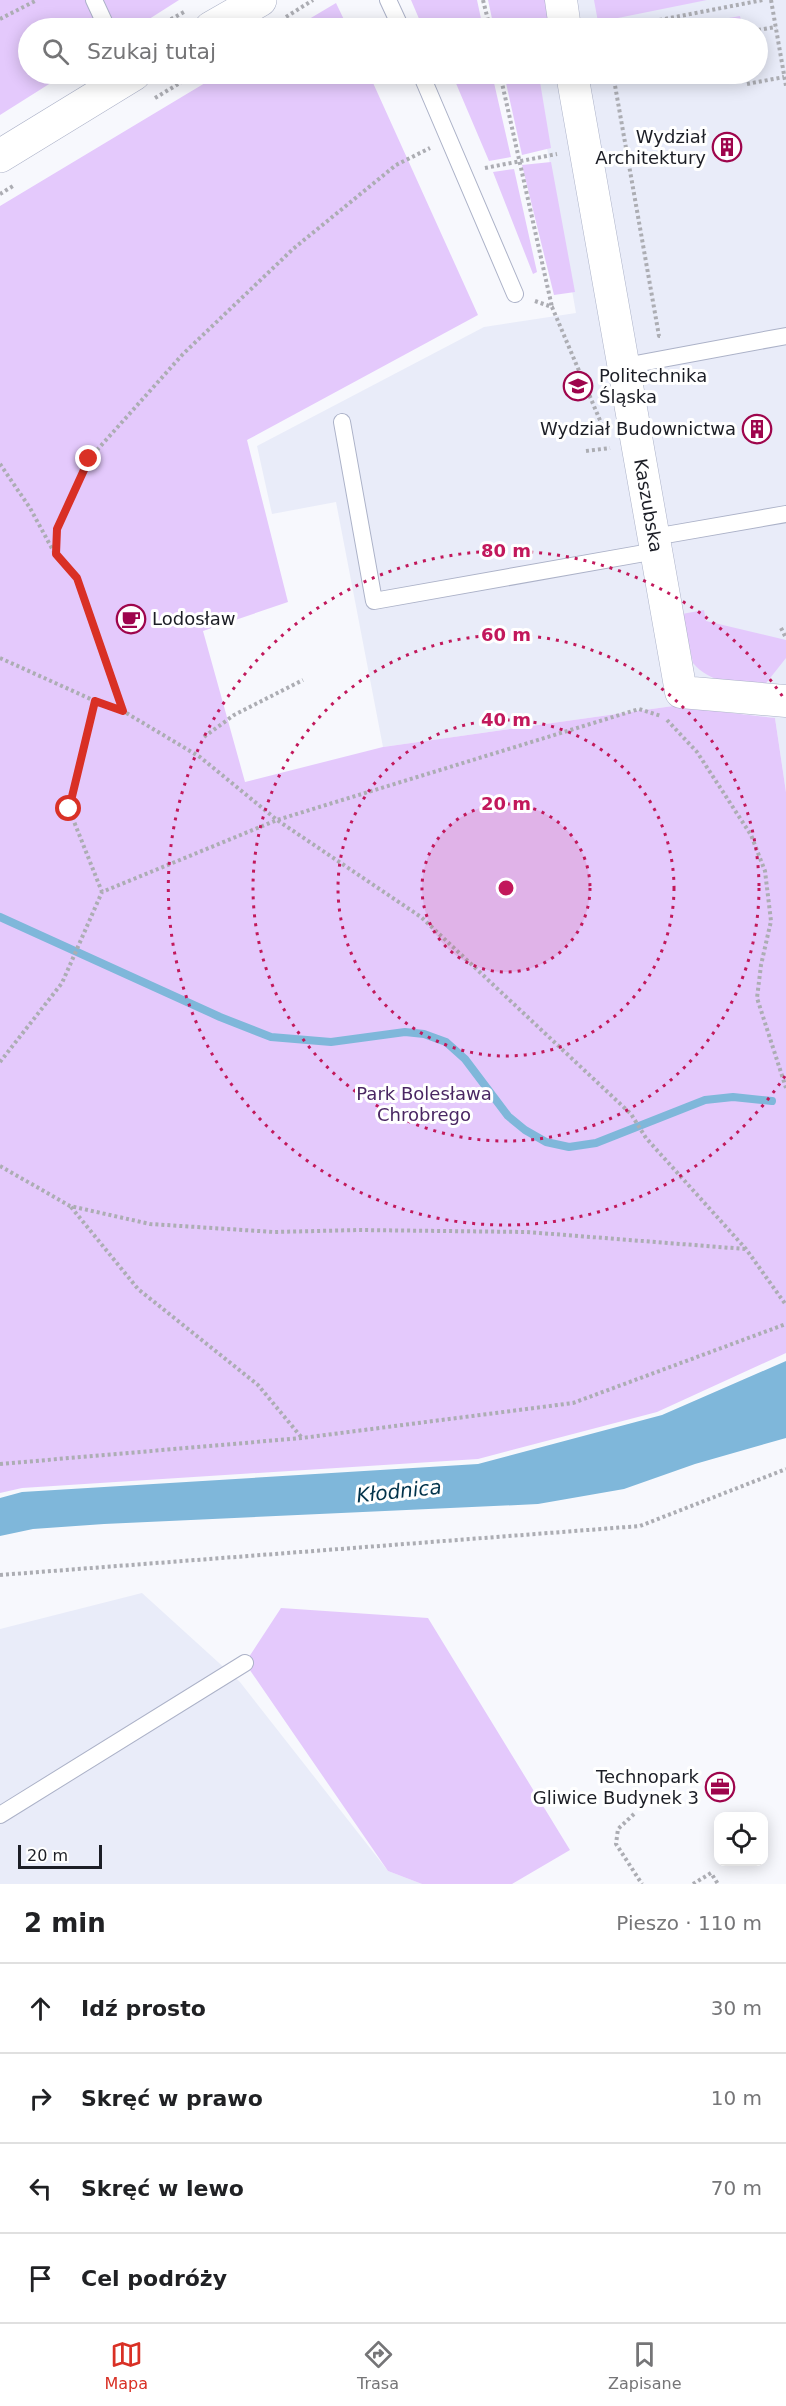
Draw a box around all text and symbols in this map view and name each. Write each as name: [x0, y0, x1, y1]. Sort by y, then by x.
search box: [18, 18, 768, 84]
icon: search: [39, 35, 72, 68]
text: Szukaj tutaj: [87, 39, 216, 64]
place label: Wydział Architektury: [595, 126, 707, 168]
building icon: Wydział Architektury: [711, 131, 743, 163]
place label: Politechnika Śląska: [599, 365, 707, 407]
school or university icon: Politechnika Śląska: [562, 370, 594, 402]
building icon: Wydział Budownictwa: [741, 413, 773, 445]
place label: Wydział Budownictwa: [540, 418, 736, 439]
route end: [75, 445, 101, 471]
street label: Kaszubska: [630, 457, 667, 554]
text: 80 m: [481, 540, 531, 561]
cafe icon: Lodosław: [115, 603, 147, 635]
place label: Lodosław: [152, 608, 235, 629]
text: 60 m: [481, 624, 531, 645]
text: 40 m: [481, 709, 531, 730]
text: 20 m: [481, 793, 531, 814]
route start: [55, 795, 81, 821]
centre of rings: [496, 878, 516, 898]
park label: Park Bolesława Chrobrego: [356, 1083, 492, 1125]
water label: Kłodnica: [355, 1475, 443, 1507]
place label: Technopark Gliwice Budynek 3: [533, 1766, 700, 1808]
office icon: Technopark Gliwice Budynek 3: [704, 1771, 736, 1803]
map controls: [714, 1812, 768, 1866]
button: locate: [714, 1812, 768, 1866]
scale bar: [18, 1842, 102, 1870]
text: 20 m: [27, 1846, 68, 1865]
text: 2 min: [24, 1908, 106, 1938]
text: Pieszo · 110 m: [616, 1911, 762, 1935]
icon: ahead: [24, 1992, 57, 2025]
text: Idź prosto: [81, 1996, 206, 2021]
text: 30 m: [711, 1996, 762, 2020]
icon: right: [24, 2082, 57, 2115]
text: Skręć w prawo: [81, 2086, 263, 2111]
text: 10 m: [711, 2086, 762, 2110]
icon: left: [24, 2172, 57, 2205]
text: Skręć w lewo: [81, 2176, 244, 2201]
text: 70 m: [711, 2176, 762, 2200]
icon: arrive: [24, 2262, 57, 2295]
text: Cel podróży: [81, 2266, 227, 2291]
tab: Mapa: [104, 2338, 148, 2393]
tab: Trasa: [357, 2338, 399, 2393]
tab: Zapisane: [608, 2338, 681, 2393]

